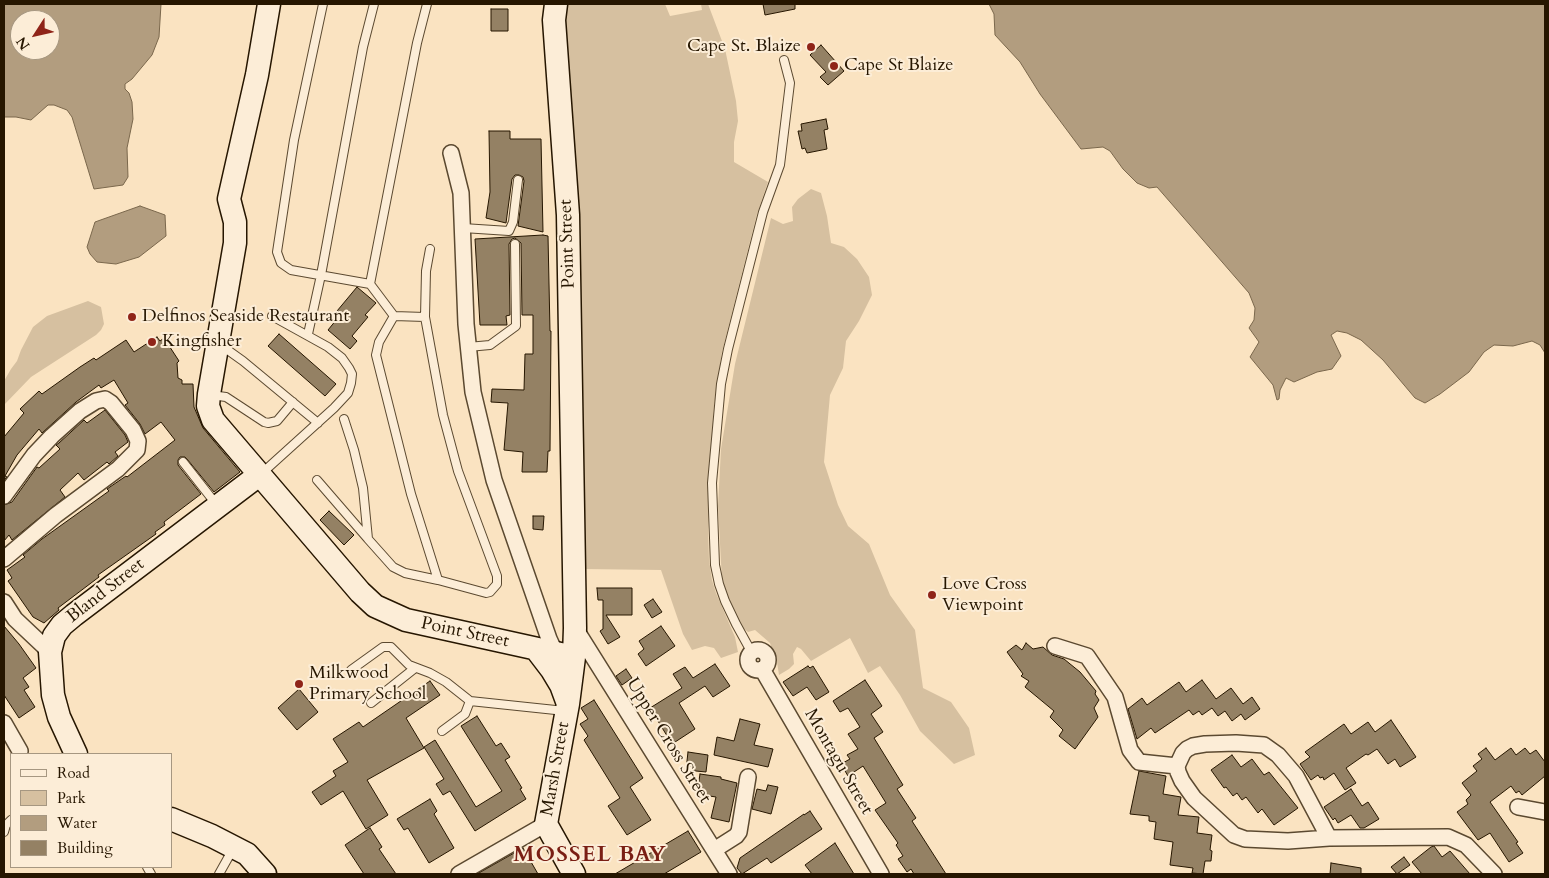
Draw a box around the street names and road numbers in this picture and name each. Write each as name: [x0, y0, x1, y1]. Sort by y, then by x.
street label: Point Street: [556, 199, 580, 289]
street label: Bland Street: [63, 554, 149, 628]
street label: Point Street: [419, 613, 511, 653]
street label: Upper Cross Street: [621, 674, 715, 808]
street label: Montagu Street: [799, 705, 877, 819]
street label: Marsh Street: [537, 720, 575, 818]

